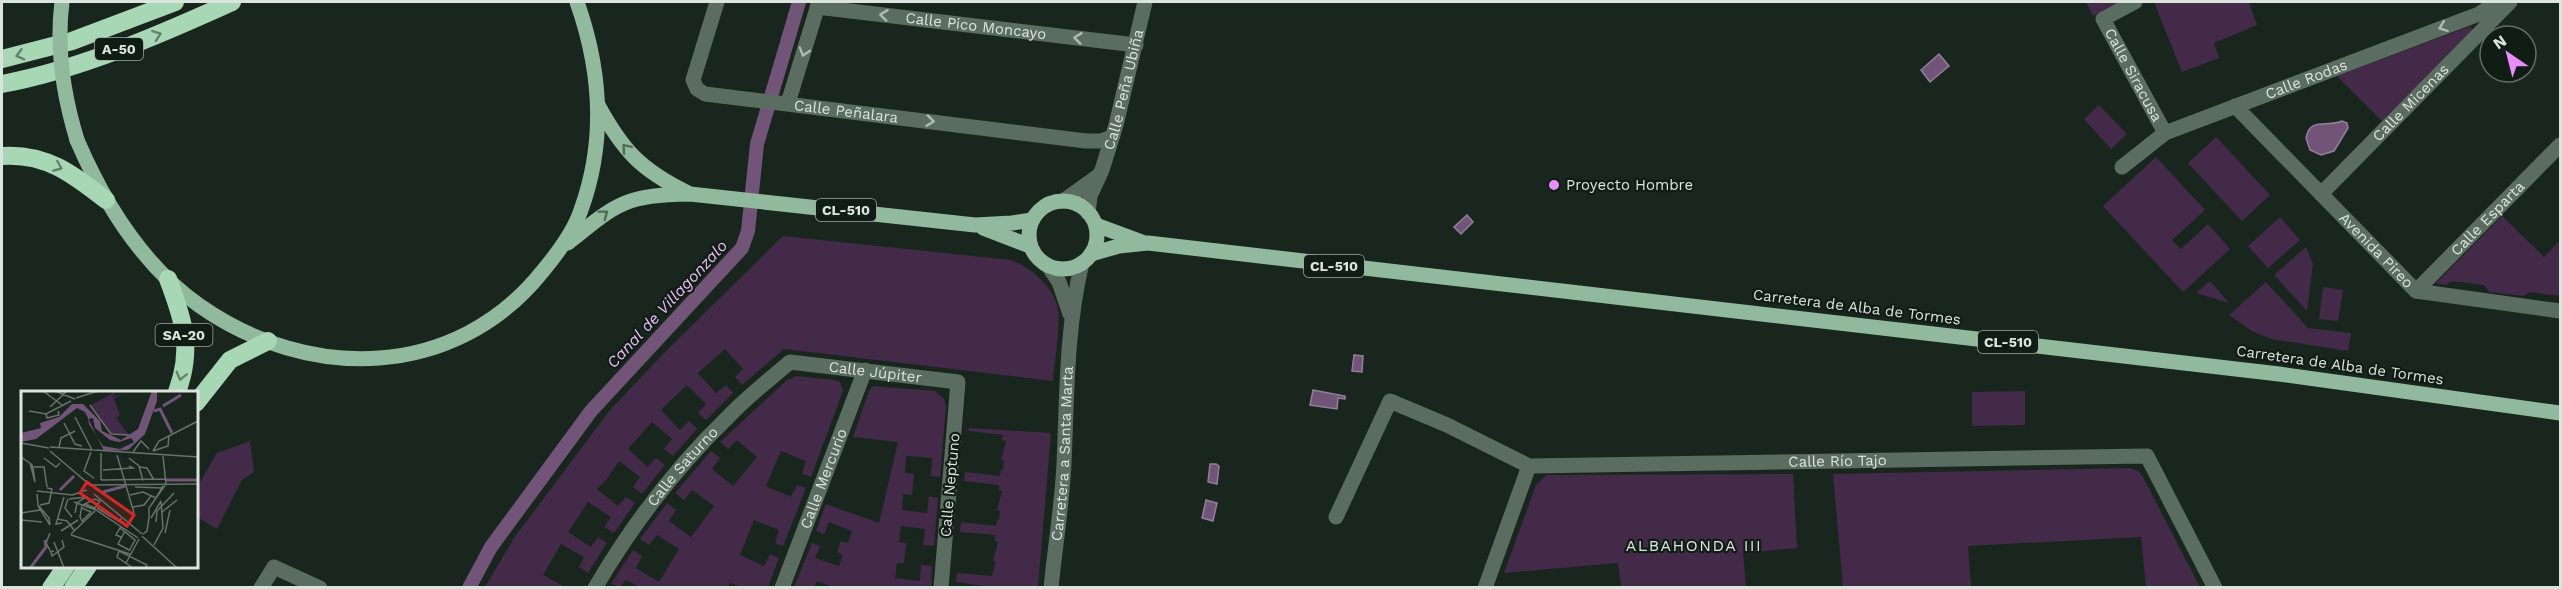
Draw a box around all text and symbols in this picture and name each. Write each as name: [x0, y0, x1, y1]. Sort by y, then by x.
one-way arrow: [879, 9, 889, 22]
street label: Calle Pico Moncayo: [904, 9, 1047, 43]
one-way arrow: [2438, 20, 2449, 33]
north arrow: [2478, 24, 2538, 84]
street label: Calle Siracusa: [2101, 25, 2166, 125]
street label: Calle Peña Ubiña: [1100, 27, 1147, 152]
one-way arrow: [151, 29, 162, 42]
text: N: [2489, 31, 2510, 53]
one-way arrow: [1073, 32, 1082, 44]
road number: A-50: [95, 38, 143, 60]
one-way arrow: [799, 46, 811, 57]
one-way arrow: [15, 47, 25, 60]
street label: Calle Rodas: [2263, 56, 2350, 103]
street label: Calle Micenas: [2369, 60, 2453, 145]
street label: Calle Peñalara: [793, 96, 900, 127]
one-way arrow: [925, 114, 934, 127]
one-way arrow: [622, 144, 633, 155]
one-way arrow: [52, 160, 63, 172]
place label: Proyecto Hombre: [1566, 176, 1693, 194]
street label: Calle Esparta: [2447, 177, 2529, 259]
marker: Proyecto Hombre: [1547, 178, 1561, 192]
road number: CL-510: [816, 199, 876, 221]
street label: Avenida Pireo: [2335, 209, 2417, 292]
one-way arrow: [597, 210, 608, 221]
water label: Canal de Villagonzalo: [603, 236, 731, 372]
road number: CL-510: [1304, 255, 1364, 277]
street label: Carretera de Alba de Tormes: [1752, 285, 1962, 329]
road number: SA-20: [156, 324, 213, 346]
road number: CL-510: [1978, 331, 2038, 353]
street label: Carretera de Alba de Tormes: [2235, 342, 2445, 388]
street label: Calle Júpiter: [828, 358, 923, 387]
street label: Carretera a Santa Marta: [1047, 365, 1077, 542]
one-way arrow: [176, 371, 189, 381]
inset map: [21, 391, 198, 568]
street label: Calle Saturno: [643, 423, 722, 510]
street label: Calle Mercurio: [796, 426, 851, 531]
street label: Calle Neptuno: [936, 432, 964, 538]
street label: Calle Río Tajo: [1788, 451, 1887, 471]
district label: ALBAHONDA III: [1626, 536, 1762, 555]

